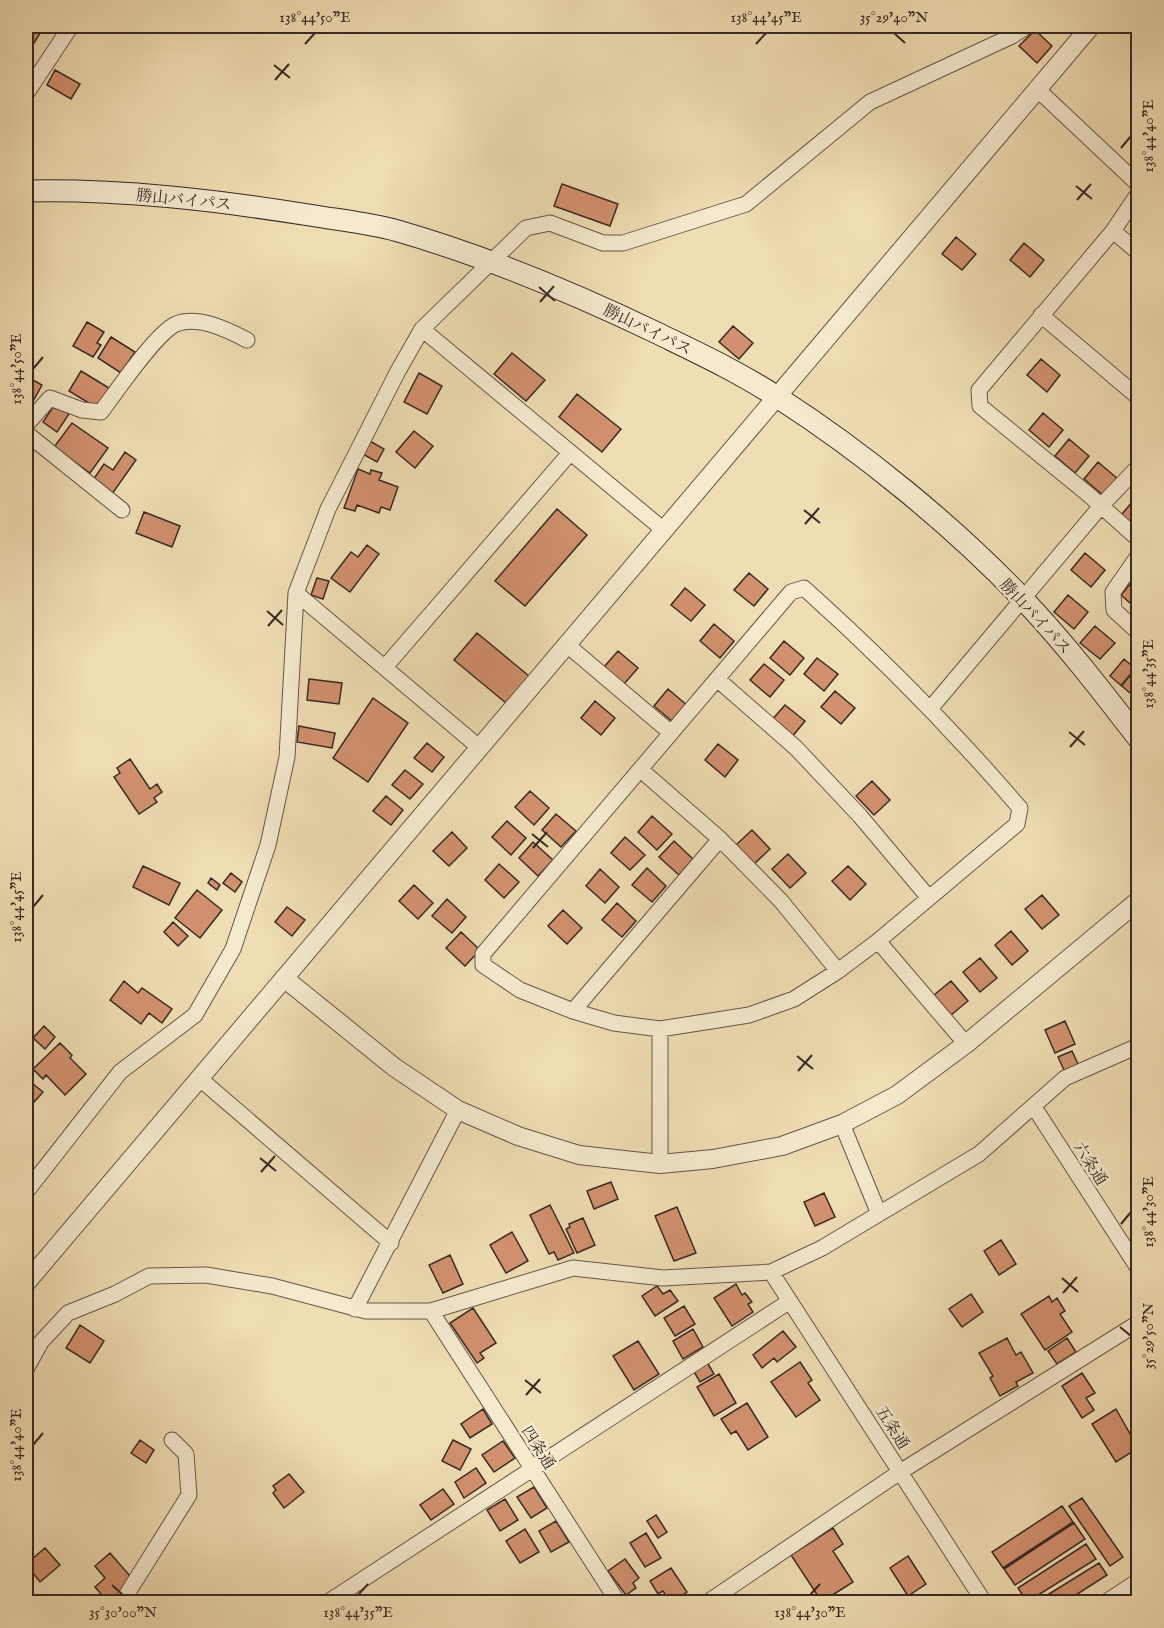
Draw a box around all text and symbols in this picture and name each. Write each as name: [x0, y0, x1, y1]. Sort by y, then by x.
text: 138°44'50"E: [279, 8, 351, 27]
text: 138°44'45"E: [730, 8, 802, 27]
text: 35°29'40"N: [860, 8, 928, 27]
text: 138°44'40"E: [1139, 99, 1158, 173]
street label: 勝山バイパス: [135, 186, 232, 216]
street label: 勝山バイパス: [600, 301, 695, 361]
text: 138°44'50"E: [7, 333, 26, 405]
street label: 勝山バイパス: [995, 576, 1074, 659]
text: 138°44'35"E: [1139, 639, 1158, 709]
text: 138°44'45"E: [7, 871, 26, 943]
street label: 六条通: [1068, 1139, 1111, 1190]
text: 138°44'30"E: [1139, 1176, 1158, 1248]
text: 35°29'50"N: [1139, 1303, 1158, 1369]
street label: 五条通: [870, 1403, 913, 1454]
text: 138°44'40"E: [7, 1408, 26, 1482]
street label: 四条通: [516, 1423, 559, 1474]
text: 35°30'00"N: [89, 1603, 157, 1622]
text: 138°44'35"E: [323, 1603, 393, 1622]
text: 138°44'30"E: [774, 1603, 846, 1622]

